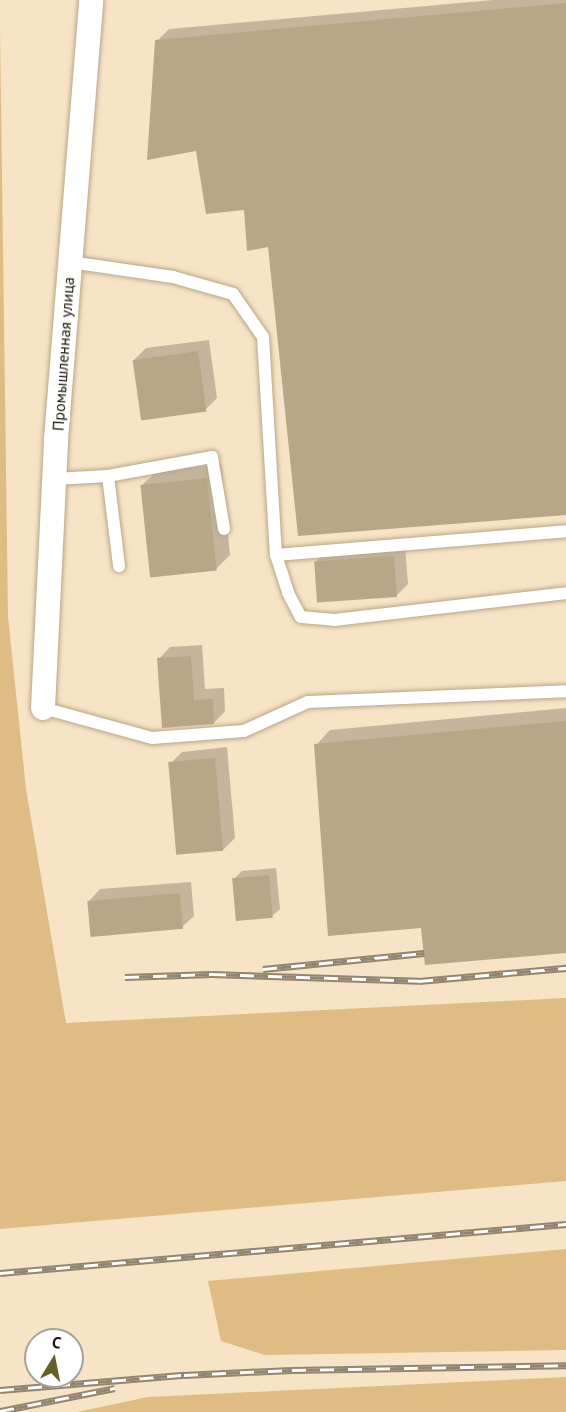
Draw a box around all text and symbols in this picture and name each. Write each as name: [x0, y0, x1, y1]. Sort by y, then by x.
street label: Промышленная улица: [48, 276, 78, 432]
north arrow: [24, 1328, 84, 1388]
text: С: [51, 1332, 63, 1353]

